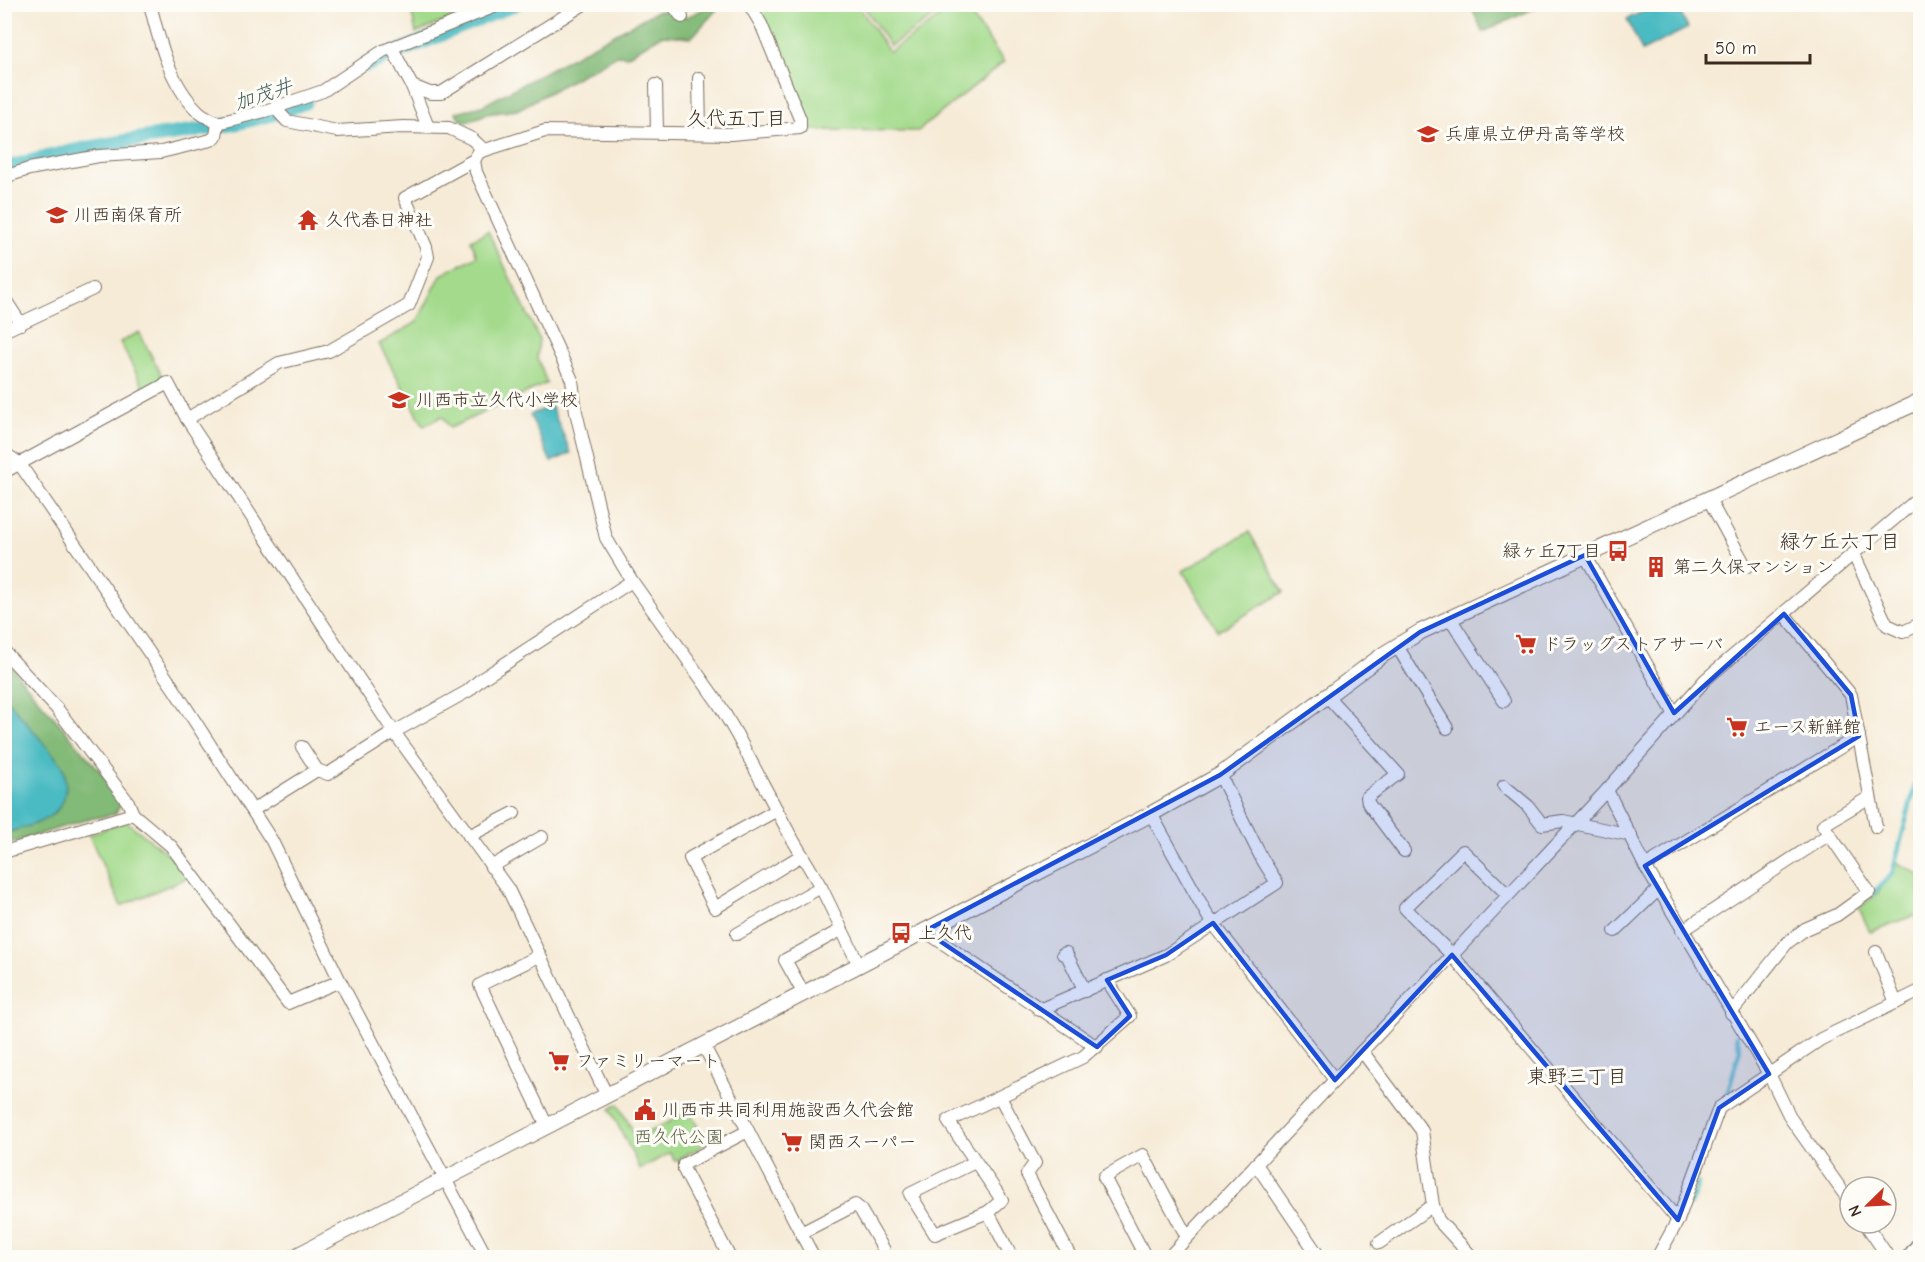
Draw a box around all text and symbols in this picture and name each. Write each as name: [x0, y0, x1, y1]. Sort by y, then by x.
scale bar: [1706, 27, 1810, 65]
text: 50 m: [1715, 38, 1757, 59]
water label: 加茂井: [231, 74, 296, 115]
district label: 久代五丁目: [686, 107, 786, 130]
school or university icon: 兵庫県立伊丹高等学校: [1416, 122, 1440, 146]
place label: 兵庫県立伊丹高等学校: [1445, 124, 1625, 145]
school or university icon: 川西南保育所: [45, 203, 69, 227]
place label: 川西南保育所: [74, 205, 182, 226]
temple icon: 久代春日神社: [296, 208, 320, 232]
place label: 久代春日神社: [325, 210, 433, 231]
school or university icon: 川西市立久代小学校: [387, 388, 411, 412]
place label: 川西市立久代小学校: [416, 390, 578, 411]
district label: 緑ケ丘六丁目: [1780, 530, 1900, 553]
bus stop icon: 緑ヶ丘7丁目: [1606, 539, 1630, 563]
place label: 緑ヶ丘7丁目: [1502, 541, 1601, 562]
building icon: 第二久保マンション: [1644, 555, 1668, 579]
place label: 第二久保マンション: [1673, 557, 1834, 578]
supermarket icon: ドラッグストアサーバ: [1514, 632, 1538, 656]
place label: ドラッグストアサーバ: [1543, 634, 1723, 655]
supermarket icon: エース新鮮館: [1725, 715, 1749, 739]
place label: エース新鮮館: [1754, 717, 1861, 738]
bus stop icon: 上久代: [889, 921, 913, 945]
place label: 上久代: [918, 923, 972, 944]
supermarket icon: ファミリーマート: [547, 1049, 571, 1073]
place label: ファミリーマート: [576, 1051, 720, 1072]
district label: 東野三丁目: [1527, 1065, 1627, 1088]
public building icon: 川西市共同利用施設西久代会館: [633, 1098, 657, 1122]
place label: 川西市共同利用施設西久代会館: [662, 1100, 914, 1121]
park label: 西久代公園: [634, 1127, 724, 1148]
supermarket icon: 関西スーパー: [780, 1130, 804, 1154]
place label: 関西スーパー: [809, 1132, 916, 1153]
north arrow: [1838, 1175, 1898, 1235]
text: N: [1845, 1202, 1866, 1219]

